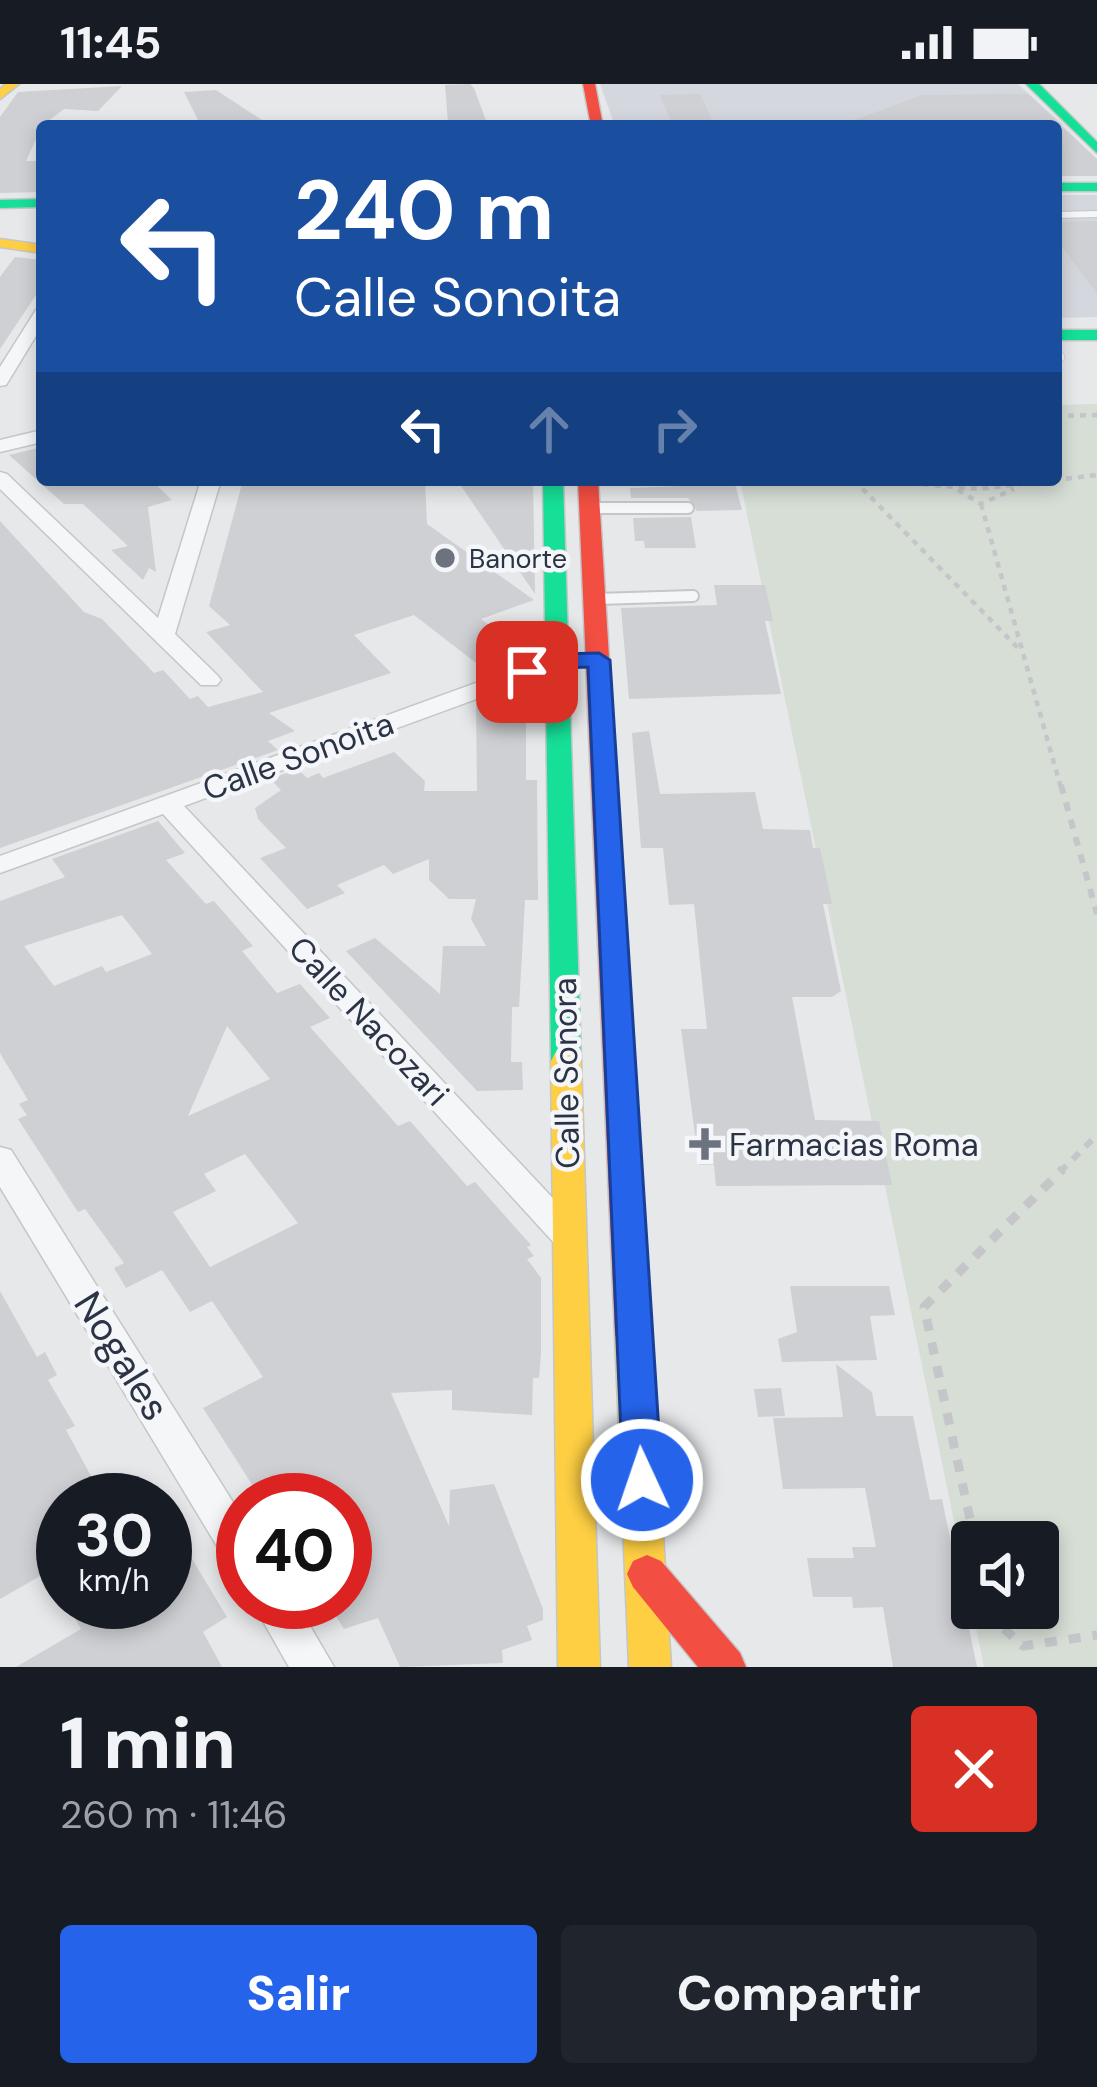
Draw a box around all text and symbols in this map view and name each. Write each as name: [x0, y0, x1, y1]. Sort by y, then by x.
text: 11:45: [60, 13, 161, 72]
text: 240 m: [294, 156, 554, 265]
icon: left: [96, 168, 252, 324]
text: Calle Sonoita: [294, 262, 621, 333]
icon: left: [390, 396, 456, 462]
icon: ahead: [516, 396, 582, 462]
icon: right: [642, 396, 708, 462]
place label: Banorte: [469, 541, 567, 576]
marker: Banorte: [432, 545, 458, 571]
pin: [476, 621, 578, 723]
icon: arrive: [494, 639, 560, 705]
street label: Calle Sonoita: [197, 702, 399, 810]
street label: Calle Nacozari: [280, 927, 458, 1115]
street label: Calle Sonora: [543, 977, 589, 1169]
place label: Farmacias Roma: [729, 1123, 979, 1166]
marker: Farmacias Roma: [692, 1131, 718, 1157]
street label: Nogales: [63, 1282, 181, 1430]
position arrow: [579, 1417, 705, 1543]
speed limit sign: 40: [216, 1473, 372, 1629]
text: 30: [75, 1496, 153, 1575]
map controls: [951, 1521, 1059, 1629]
button: sound: [951, 1521, 1059, 1629]
text: km/h: [79, 1561, 149, 1600]
text: 1 min: [60, 1697, 236, 1790]
button: close: [911, 1706, 1037, 1832]
text: 260 m · 11:46: [60, 1789, 288, 1840]
button: Salir: [60, 1925, 537, 2063]
button: Compartir: [561, 1925, 1037, 2063]

